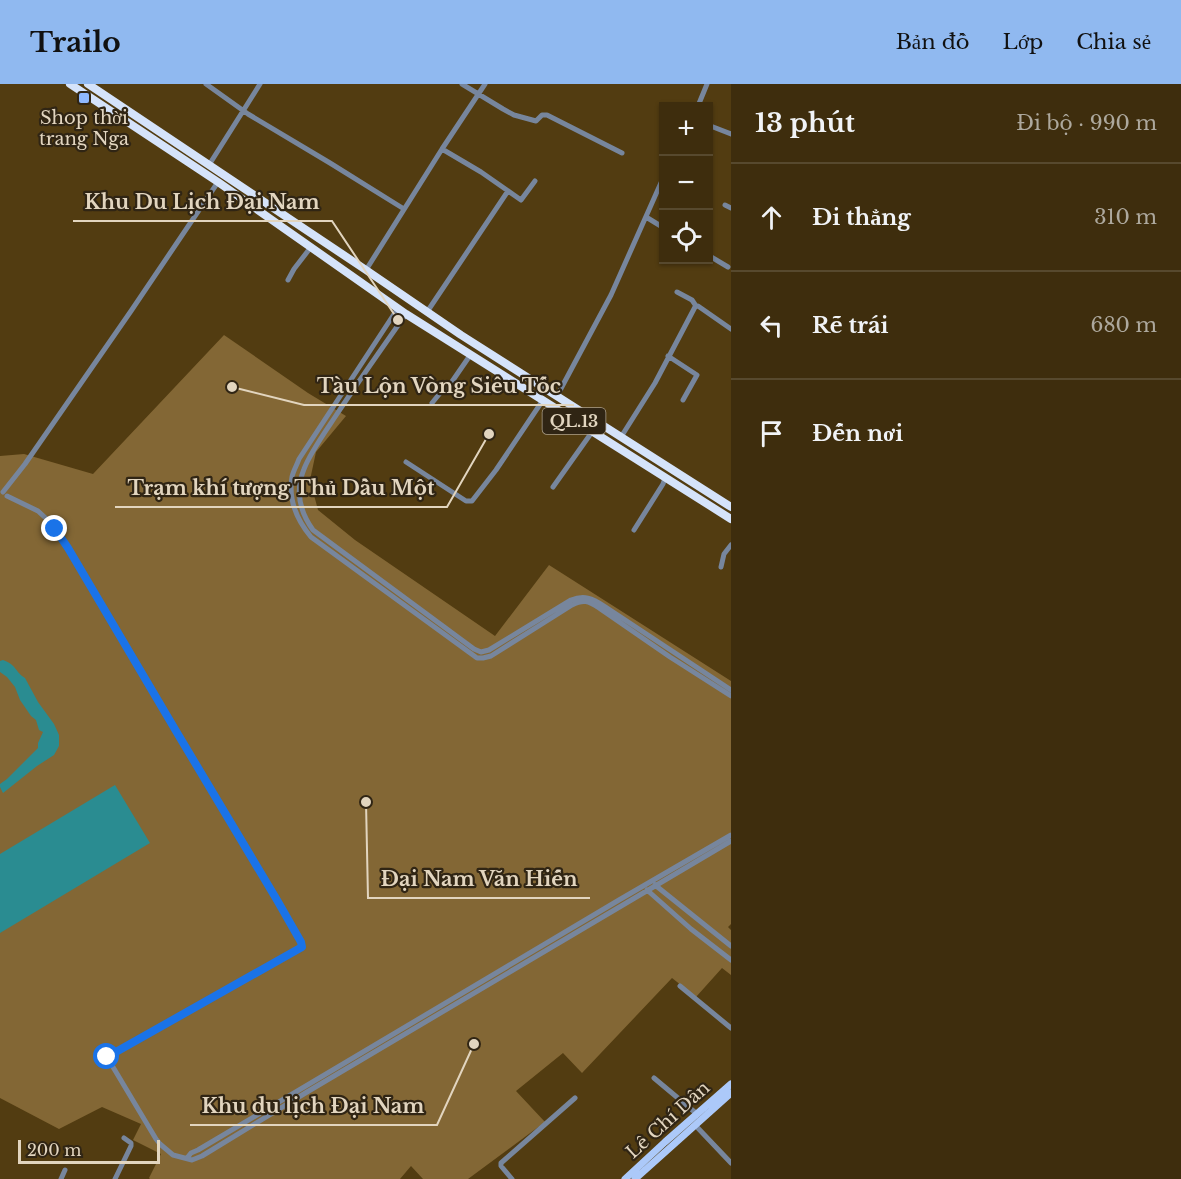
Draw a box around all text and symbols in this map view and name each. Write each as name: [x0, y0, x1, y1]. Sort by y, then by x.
text: Trailo: [30, 25, 121, 60]
text: Bản đồ: [896, 29, 970, 55]
text: Lớp: [1003, 29, 1043, 55]
text: Chia sẻ: [1076, 29, 1151, 55]
marker: Shop thời trang Nga: [77, 91, 91, 105]
map controls: [659, 102, 713, 264]
button: +: [659, 102, 713, 156]
place label: Shop thời trang Nga: [39, 107, 129, 150]
text: 13 phút: [755, 107, 855, 139]
text: Đi bộ · 990 m: [1016, 111, 1157, 135]
button: −: [659, 156, 713, 210]
callout: Khu Du Lịch Đại Nam: [73, 183, 332, 221]
text: Khu Du Lịch Đại Nam: [84, 190, 320, 214]
icon: ahead: [755, 201, 788, 234]
text: Đi thẳng: [812, 204, 911, 231]
text: 310 m: [1094, 205, 1157, 229]
button: locate: [659, 210, 713, 264]
icon: left: [755, 309, 788, 342]
text: Rẽ trái: [812, 312, 888, 339]
text: 680 m: [1091, 313, 1157, 337]
callout: Tàu Lộn Vòng Siêu Tốc: [304, 367, 574, 405]
text: Tàu Lộn Vòng Siêu Tốc: [317, 374, 561, 398]
road number: QL.13: [542, 408, 606, 434]
icon: arrive: [755, 417, 788, 450]
text: Đến nơi: [812, 420, 903, 447]
callout: Trạm khí tượng Thủ Dầu Một: [115, 469, 447, 507]
text: Trạm khí tượng Thủ Dầu Một: [127, 476, 435, 500]
route end: [41, 515, 67, 541]
callout: Đại Nam Văn Hiến: [368, 860, 590, 898]
text: Đại Nam Văn Hiến: [381, 867, 578, 891]
route start: [93, 1043, 119, 1069]
street label: Lê Chí Dân: [622, 1077, 714, 1163]
callout: Khu du lịch Đại Nam: [190, 1087, 437, 1125]
text: Khu du lịch Đại Nam: [202, 1094, 424, 1118]
scale bar: [18, 1137, 160, 1164]
text: 200 m: [27, 1140, 81, 1160]

